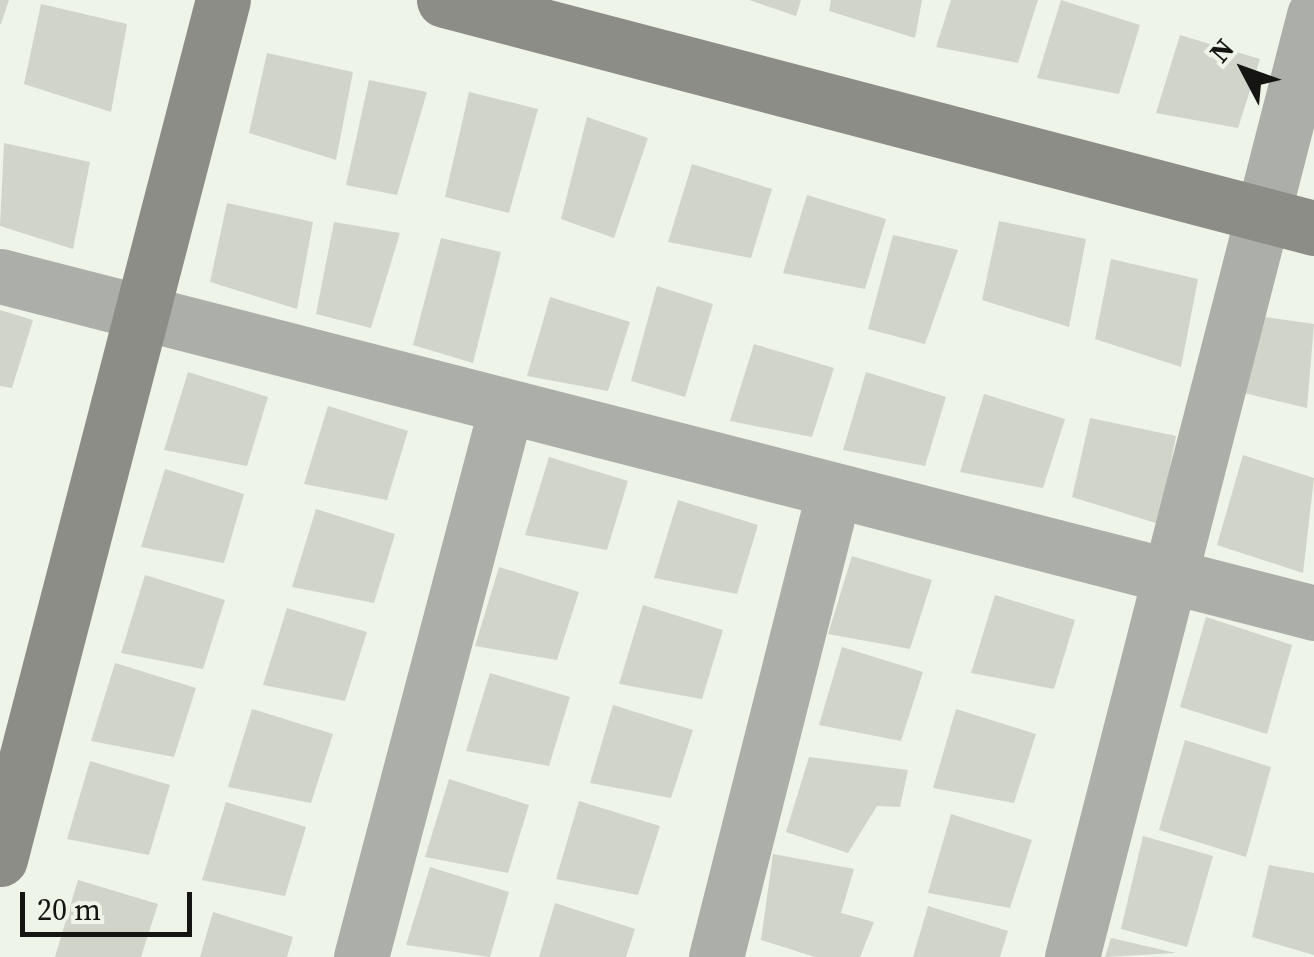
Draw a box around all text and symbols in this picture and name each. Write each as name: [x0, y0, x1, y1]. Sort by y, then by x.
north arrow: [1194, 20, 1294, 120]
text: N: [1200, 30, 1242, 70]
scale bar: [25, 872, 198, 934]
text: 20 m: [37, 889, 101, 930]

